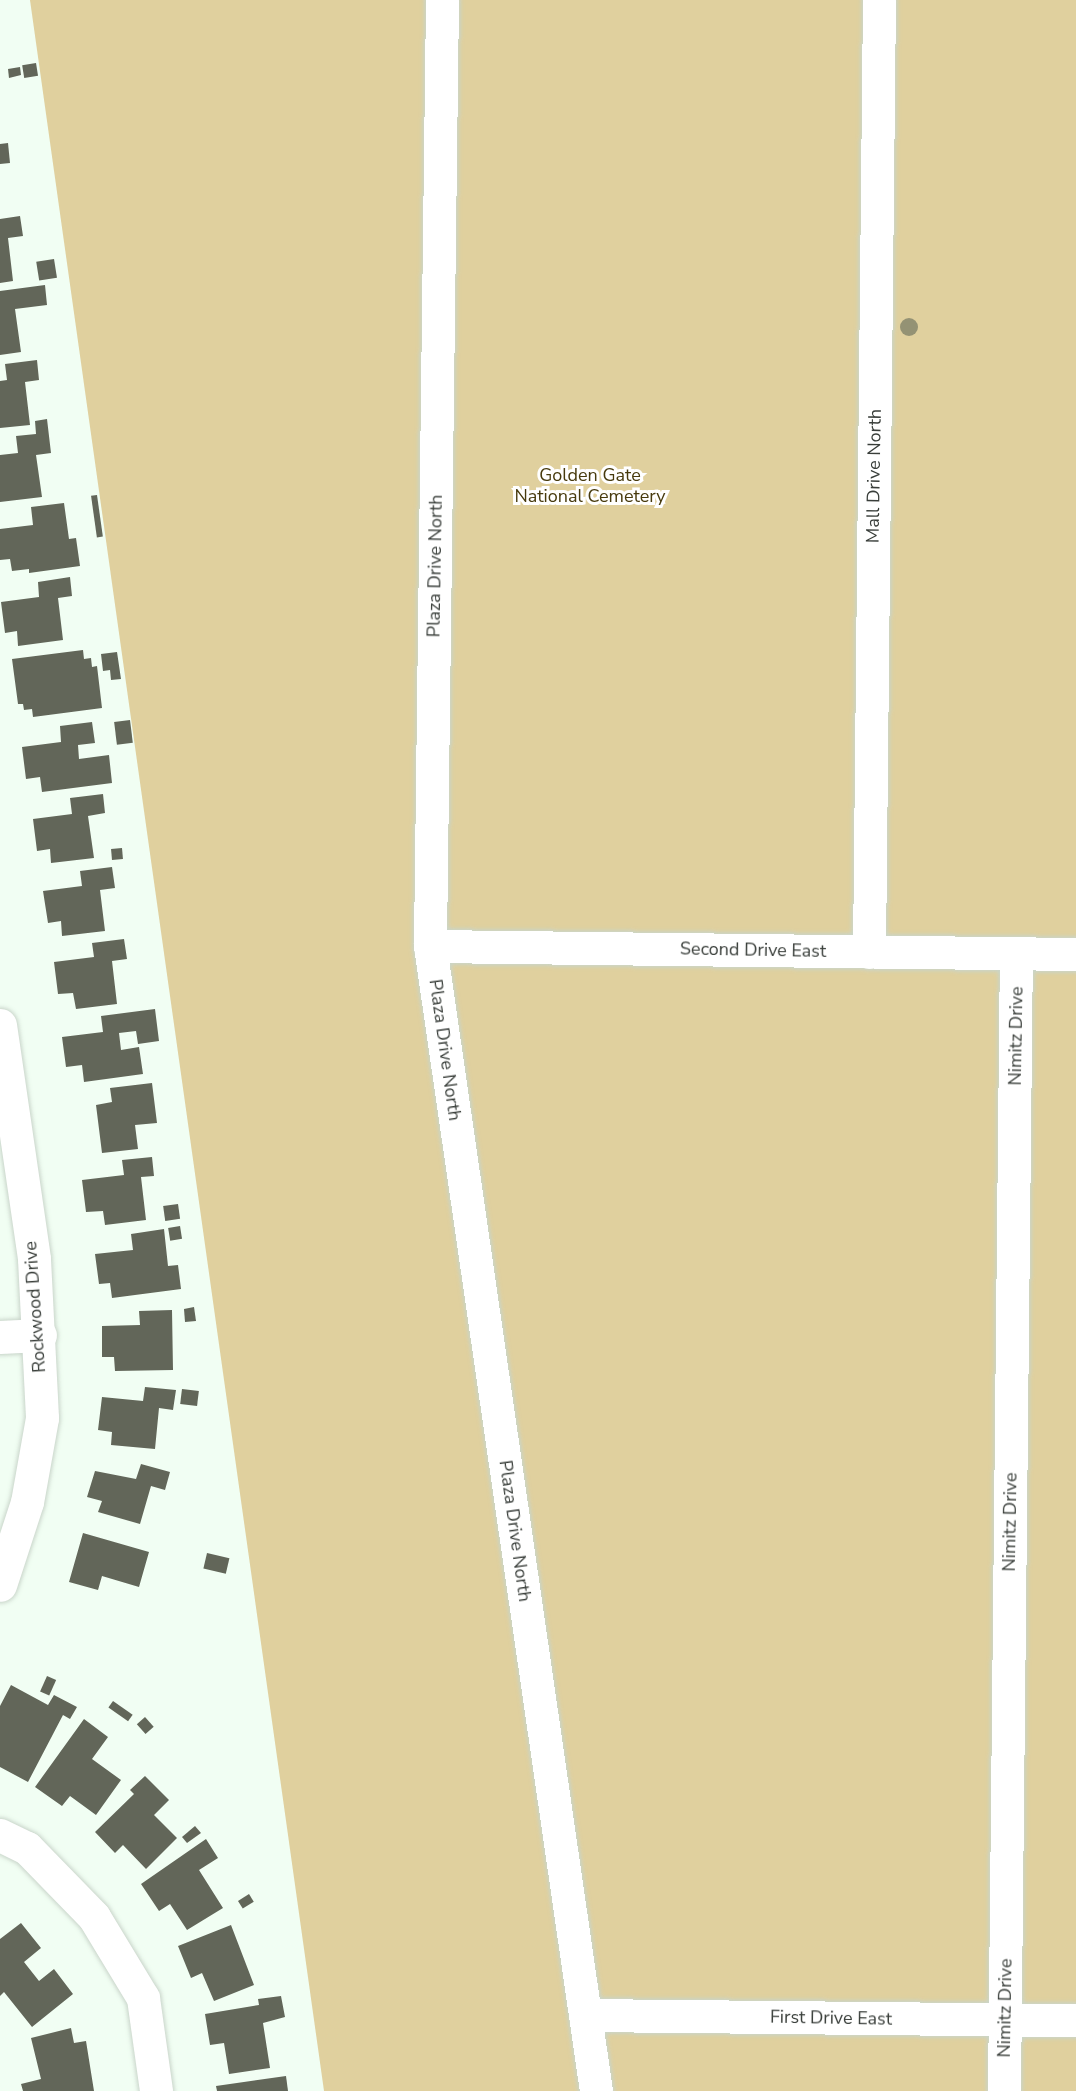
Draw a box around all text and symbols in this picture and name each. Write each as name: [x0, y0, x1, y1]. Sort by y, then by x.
street label: Mall Drive North: [862, 409, 886, 543]
park label: Golden Gate National Cemetery: [514, 465, 666, 508]
street label: Plaza Drive North: [423, 494, 447, 638]
street label: Second Drive East: [680, 938, 826, 962]
street label: Plaza Drive North: [424, 978, 466, 1122]
street label: Nimitz Drive: [1004, 986, 1028, 1086]
street label: Rockwood Drive: [20, 1241, 50, 1373]
street label: Plaza Drive North: [494, 1459, 536, 1603]
street label: Nimitz Drive: [998, 1472, 1022, 1572]
street label: Nimitz Drive: [993, 1958, 1017, 2058]
street label: First Drive East: [770, 2006, 892, 2030]

